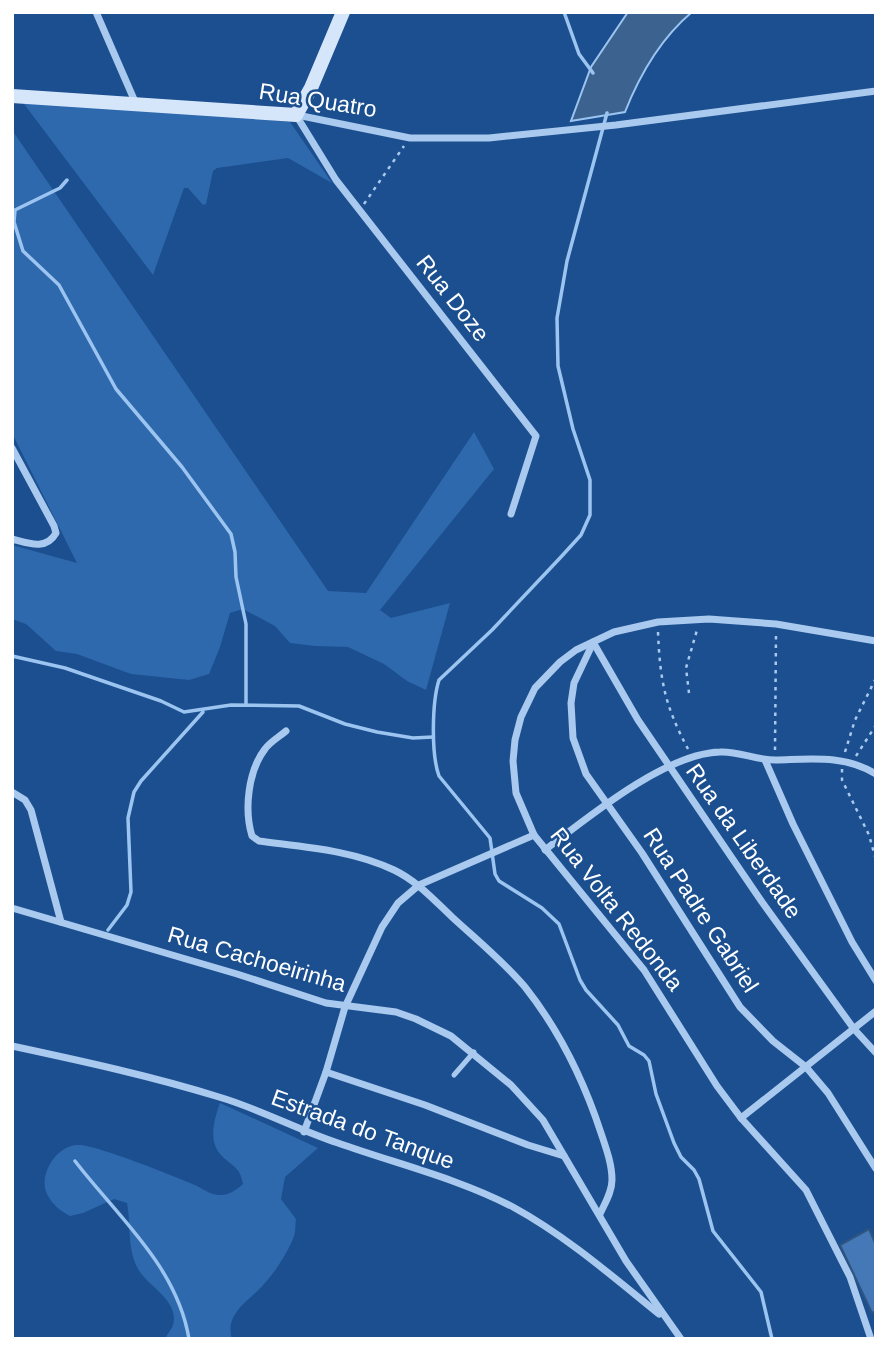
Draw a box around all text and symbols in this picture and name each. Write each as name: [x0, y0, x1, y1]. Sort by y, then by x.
street label: Rua Quatro: [257, 78, 379, 122]
street label: Rua Doze: [411, 250, 495, 346]
street label: Rua da Liberdade: [681, 759, 807, 923]
street label: Rua Volta Redonda: [545, 822, 689, 996]
street label: Rua Padre Gabriel: [638, 823, 764, 997]
street label: Rua Cachoeirinha: [165, 921, 349, 997]
street label: Estrada do Tanque: [268, 1084, 458, 1174]

